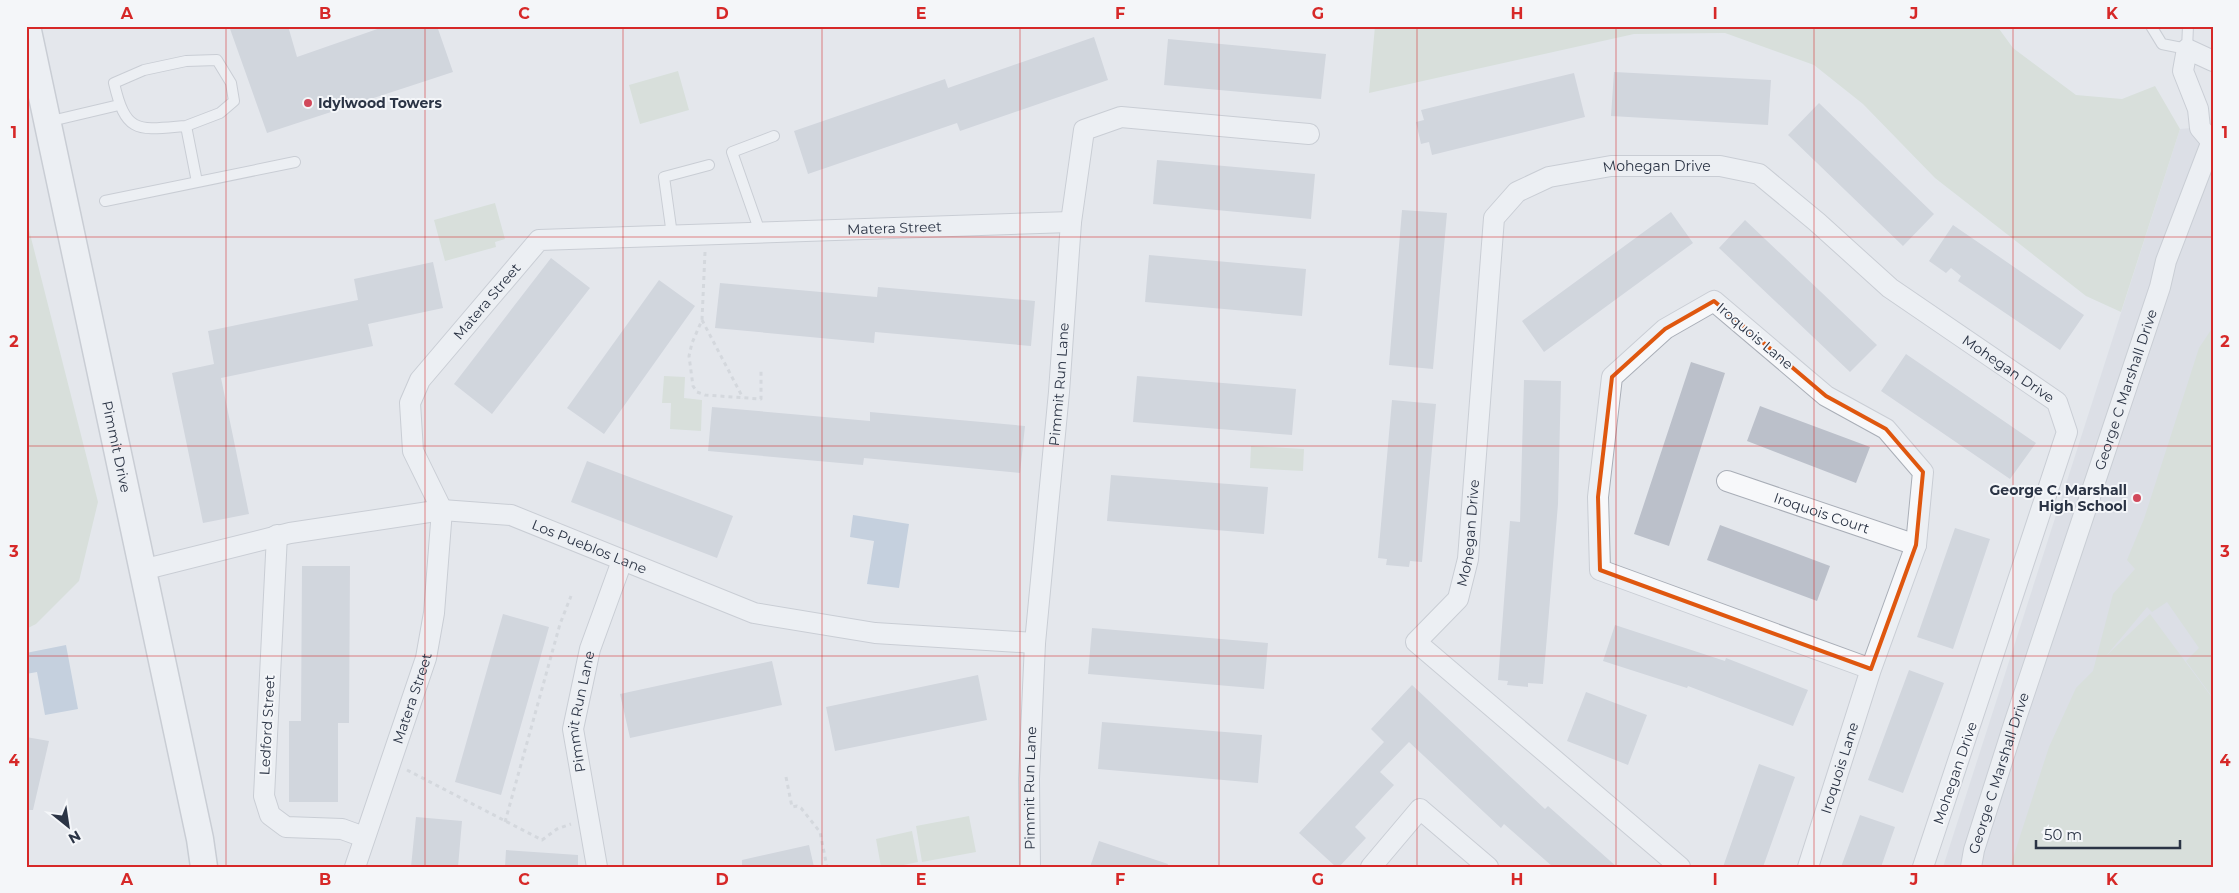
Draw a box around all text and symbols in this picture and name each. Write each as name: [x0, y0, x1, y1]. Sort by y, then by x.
text: A: [120, 4, 134, 23]
text: B: [319, 4, 331, 23]
text: C: [518, 4, 530, 23]
text: D: [715, 4, 729, 23]
text: E: [916, 4, 926, 23]
text: F: [1115, 4, 1125, 23]
text: G: [1312, 4, 1324, 23]
text: H: [1511, 4, 1523, 23]
text: I: [1712, 4, 1718, 23]
text: J: [1909, 4, 1918, 23]
text: K: [2106, 4, 2119, 23]
place label: Idylwood Towers: [318, 94, 442, 112]
marker: Idylwood Towers: [302, 97, 314, 109]
text: 1: [11, 123, 17, 142]
text: 1: [2222, 123, 2228, 142]
street label: Mohegan Drive: [1601, 156, 1711, 176]
street label: Matera Street: [847, 217, 942, 239]
street label: Matera Street: [449, 259, 525, 343]
street label: Iroquois Lane: [1713, 299, 1797, 373]
street label: George C Marshall Drive: [2090, 307, 2161, 472]
street label: Pimmit Run Lane: [1045, 322, 1073, 447]
street label: Mohegan Drive: [1959, 331, 2058, 407]
text: 2: [9, 332, 19, 351]
text: 2: [2220, 332, 2230, 351]
street label: Pimmit Drive: [98, 399, 135, 494]
street label: Mohegan Drive: [1452, 479, 1483, 588]
place label: George C. Marshall High School: [1990, 481, 2127, 515]
street label: Iroquois Court: [1772, 489, 1872, 538]
marker: George C. Marshall High School: [2131, 492, 2143, 504]
street label: Los Pueblos Lane: [529, 515, 650, 578]
text: 3: [8, 542, 19, 561]
text: 3: [2219, 542, 2230, 561]
street label: Pimmit Run Lane: [564, 649, 598, 774]
street label: Matera Street: [388, 651, 436, 746]
street label: Ledford Street: [255, 674, 279, 776]
street label: George C Marshall Drive: [1964, 690, 2033, 856]
street label: Mohegan Drive: [1929, 719, 1981, 827]
street label: Iroquois Lane: [1817, 720, 1862, 816]
street label: Pimmit Run Lane: [1020, 726, 1040, 850]
text: 4: [8, 751, 20, 770]
text: 4: [2219, 751, 2231, 770]
north arrow: [42, 800, 92, 850]
scale bar: [2036, 818, 2180, 850]
text: 50 m: [2044, 825, 2082, 844]
text: N: [65, 827, 84, 848]
text: A: [120, 870, 134, 889]
text: B: [319, 870, 331, 889]
text: C: [518, 870, 530, 889]
text: D: [715, 870, 729, 889]
text: E: [916, 870, 926, 889]
text: F: [1115, 870, 1125, 889]
text: G: [1312, 870, 1324, 889]
text: H: [1511, 870, 1523, 889]
text: I: [1712, 870, 1718, 889]
text: J: [1909, 870, 1918, 889]
text: K: [2106, 870, 2119, 889]

